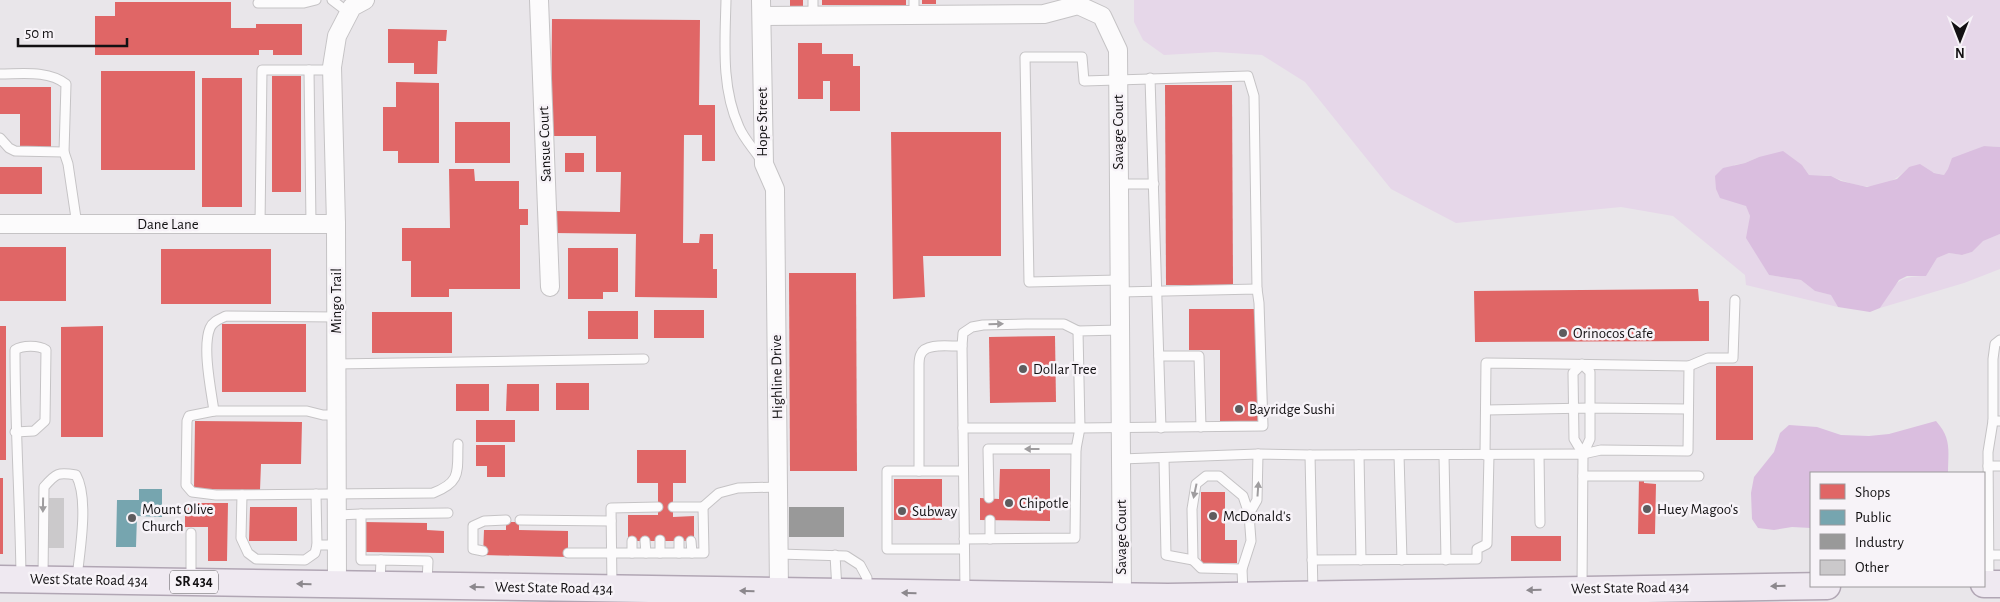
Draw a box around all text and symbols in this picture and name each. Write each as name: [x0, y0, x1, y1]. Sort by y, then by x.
scale bar: [18, 15, 126, 47]
north arrow: [1935, 15, 1985, 65]
text: 50 m: [25, 26, 54, 41]
text: N: [1955, 45, 1965, 59]
street label: Hope Street: [755, 87, 770, 157]
street label: Savage Court: [1111, 94, 1126, 170]
street label: Sansue Court: [536, 106, 554, 182]
street label: Dane Lane: [137, 217, 199, 232]
street label: Mingo Trail: [329, 268, 344, 334]
one-way arrow: [988, 320, 1004, 328]
place label: Orinocos Cafe: [1573, 326, 1653, 341]
marker: Orinocos Cafe: [1557, 327, 1569, 339]
street label: Highline Drive: [769, 334, 785, 419]
place label: Dollar Tree: [1033, 362, 1097, 377]
marker: Dollar Tree: [1017, 363, 1029, 375]
place label: Bayridge Sushi: [1249, 402, 1335, 417]
marker: Bayridge Sushi: [1233, 403, 1245, 415]
one-way arrow: [1024, 445, 1040, 453]
legend: [1810, 472, 1985, 587]
one-way arrow: [1254, 481, 1262, 497]
one-way arrow: [1191, 484, 1199, 500]
text: Shops: [1855, 485, 1890, 500]
place label: Chipotle: [1019, 496, 1069, 511]
marker: Chipotle: [1003, 497, 1015, 509]
one-way arrow: [39, 498, 47, 514]
street label: Savage Court: [1114, 499, 1129, 575]
place label: Mount Olive Church: [142, 502, 213, 534]
place label: Huey Magoo's: [1657, 502, 1738, 517]
marker: Huey Magoo's: [1641, 503, 1653, 515]
place label: Subway: [912, 504, 958, 519]
marker: Subway: [896, 505, 908, 517]
place label: McDonald's: [1223, 509, 1291, 524]
marker: McDonald's: [1207, 510, 1219, 522]
text: Public: [1855, 510, 1891, 525]
marker: Mount Olive Church: [126, 512, 138, 524]
text: Industry: [1855, 535, 1904, 550]
text: Other: [1855, 560, 1889, 575]
road number: SR 434: [170, 570, 218, 594]
street label: West State Road 434: [30, 571, 148, 589]
street label: West State Road 434: [495, 579, 613, 597]
street label: West State Road 434: [1571, 579, 1689, 597]
one-way arrow: [296, 580, 312, 588]
one-way arrow: [1770, 582, 1786, 590]
one-way arrow: [469, 583, 485, 591]
one-way arrow: [1525, 586, 1541, 594]
one-way arrow: [739, 587, 755, 595]
one-way arrow: [901, 589, 917, 597]

